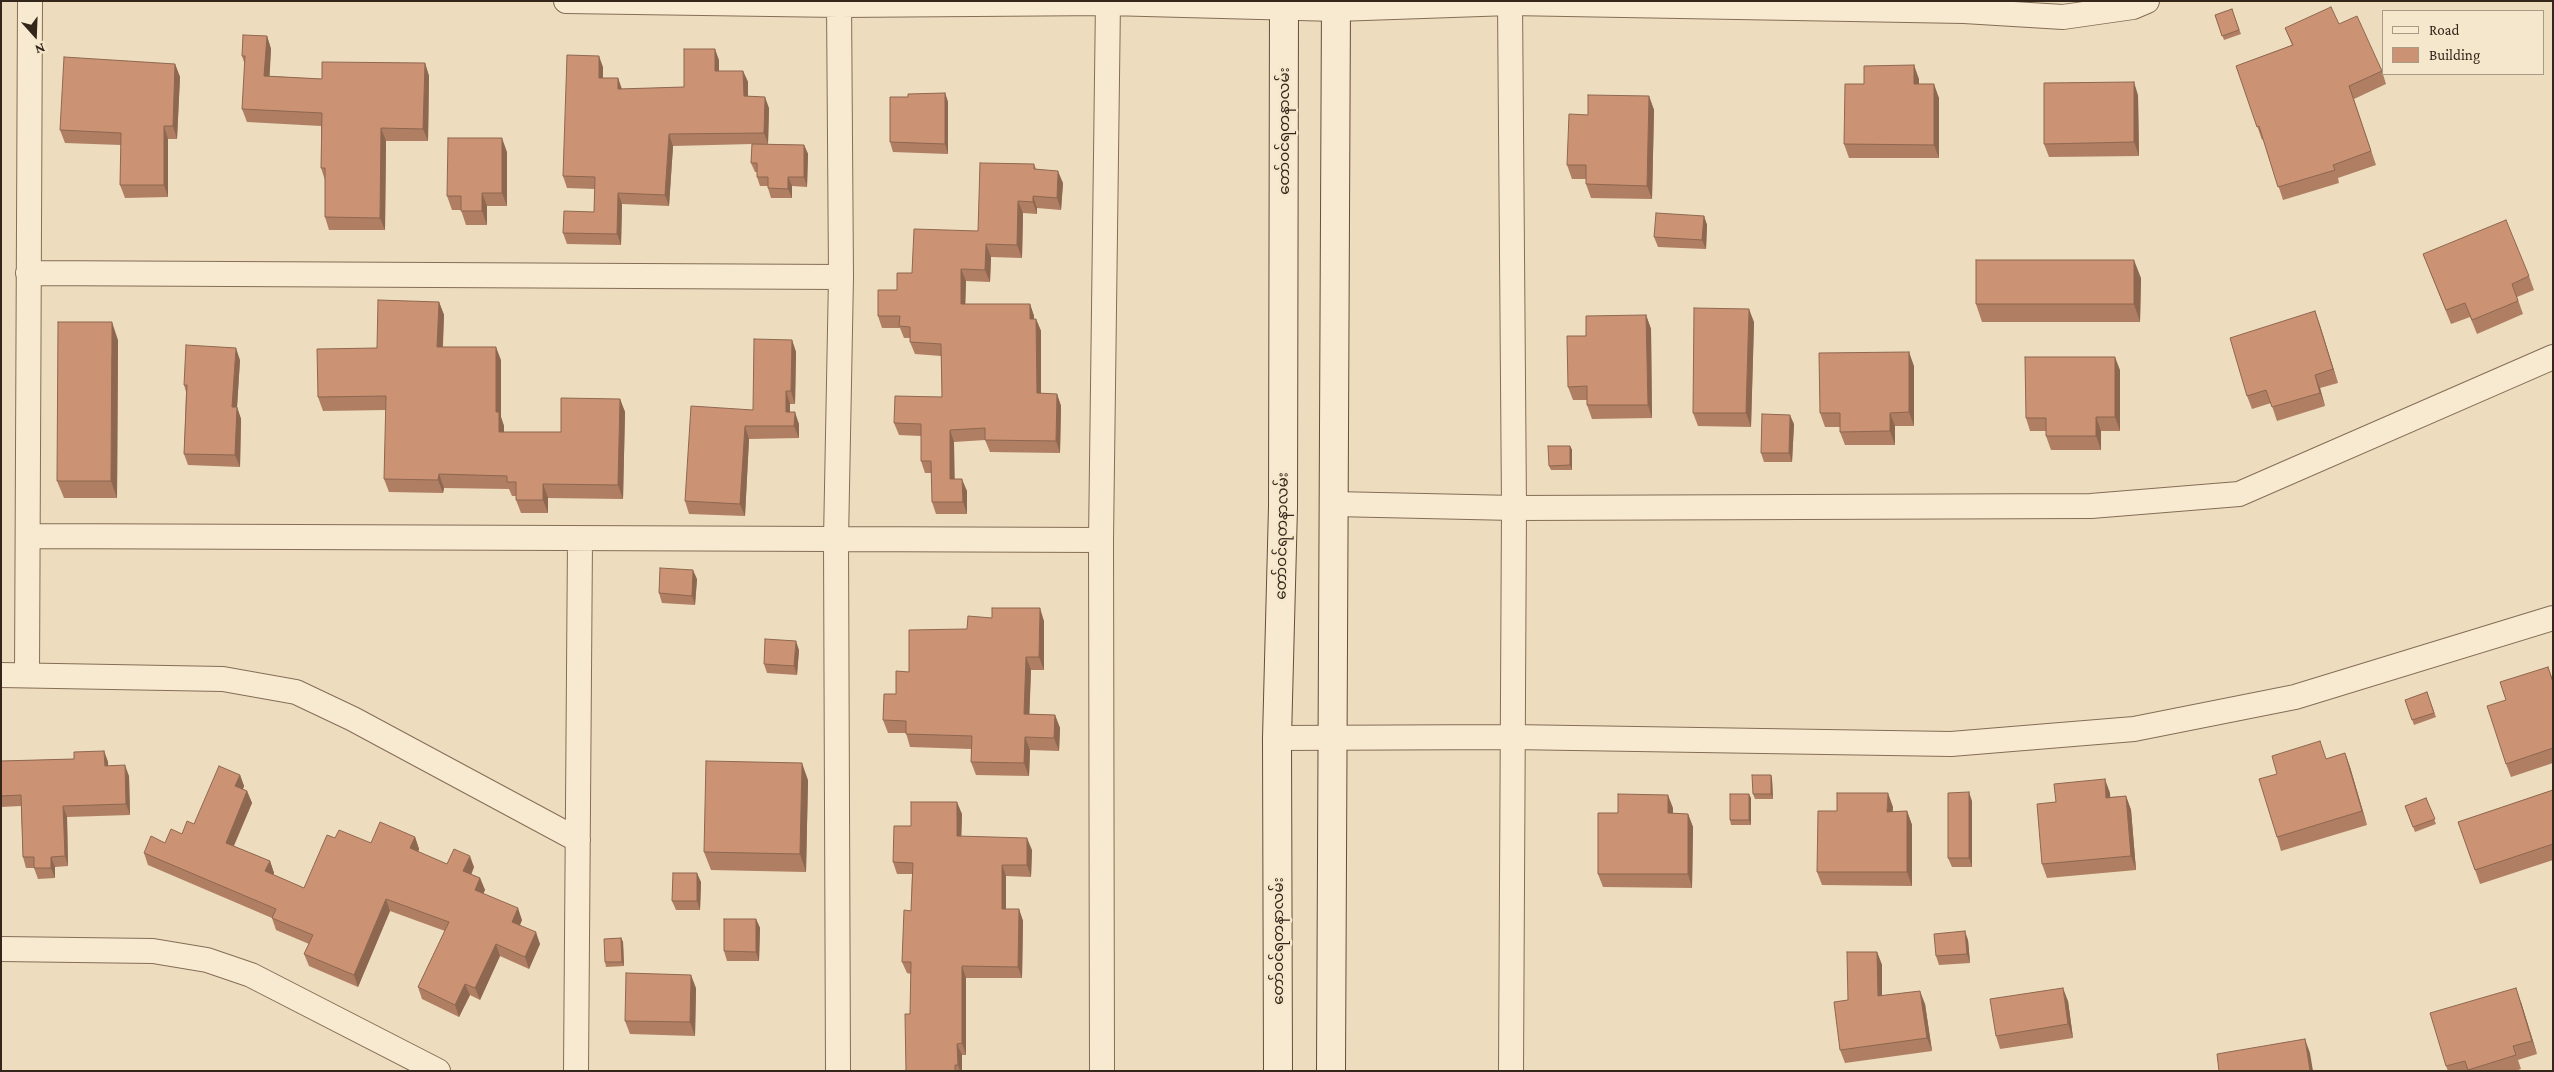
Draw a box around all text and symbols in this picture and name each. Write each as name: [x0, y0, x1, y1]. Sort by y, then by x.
north arrow: [10, 10, 60, 60]
legend: [2382, 10, 2544, 75]
text: Road: [2429, 22, 2459, 38]
text: N: [33, 40, 47, 58]
text: Building: [2429, 47, 2480, 63]
street label: တော်ဝင်ရတနာလမ်း: [1275, 67, 1293, 195]
street label: တော်ဝင်ရတနာလမ်း: [1272, 472, 1292, 600]
street label: တော်ဝင်ရတနာလမ်း: [1269, 877, 1287, 1005]

